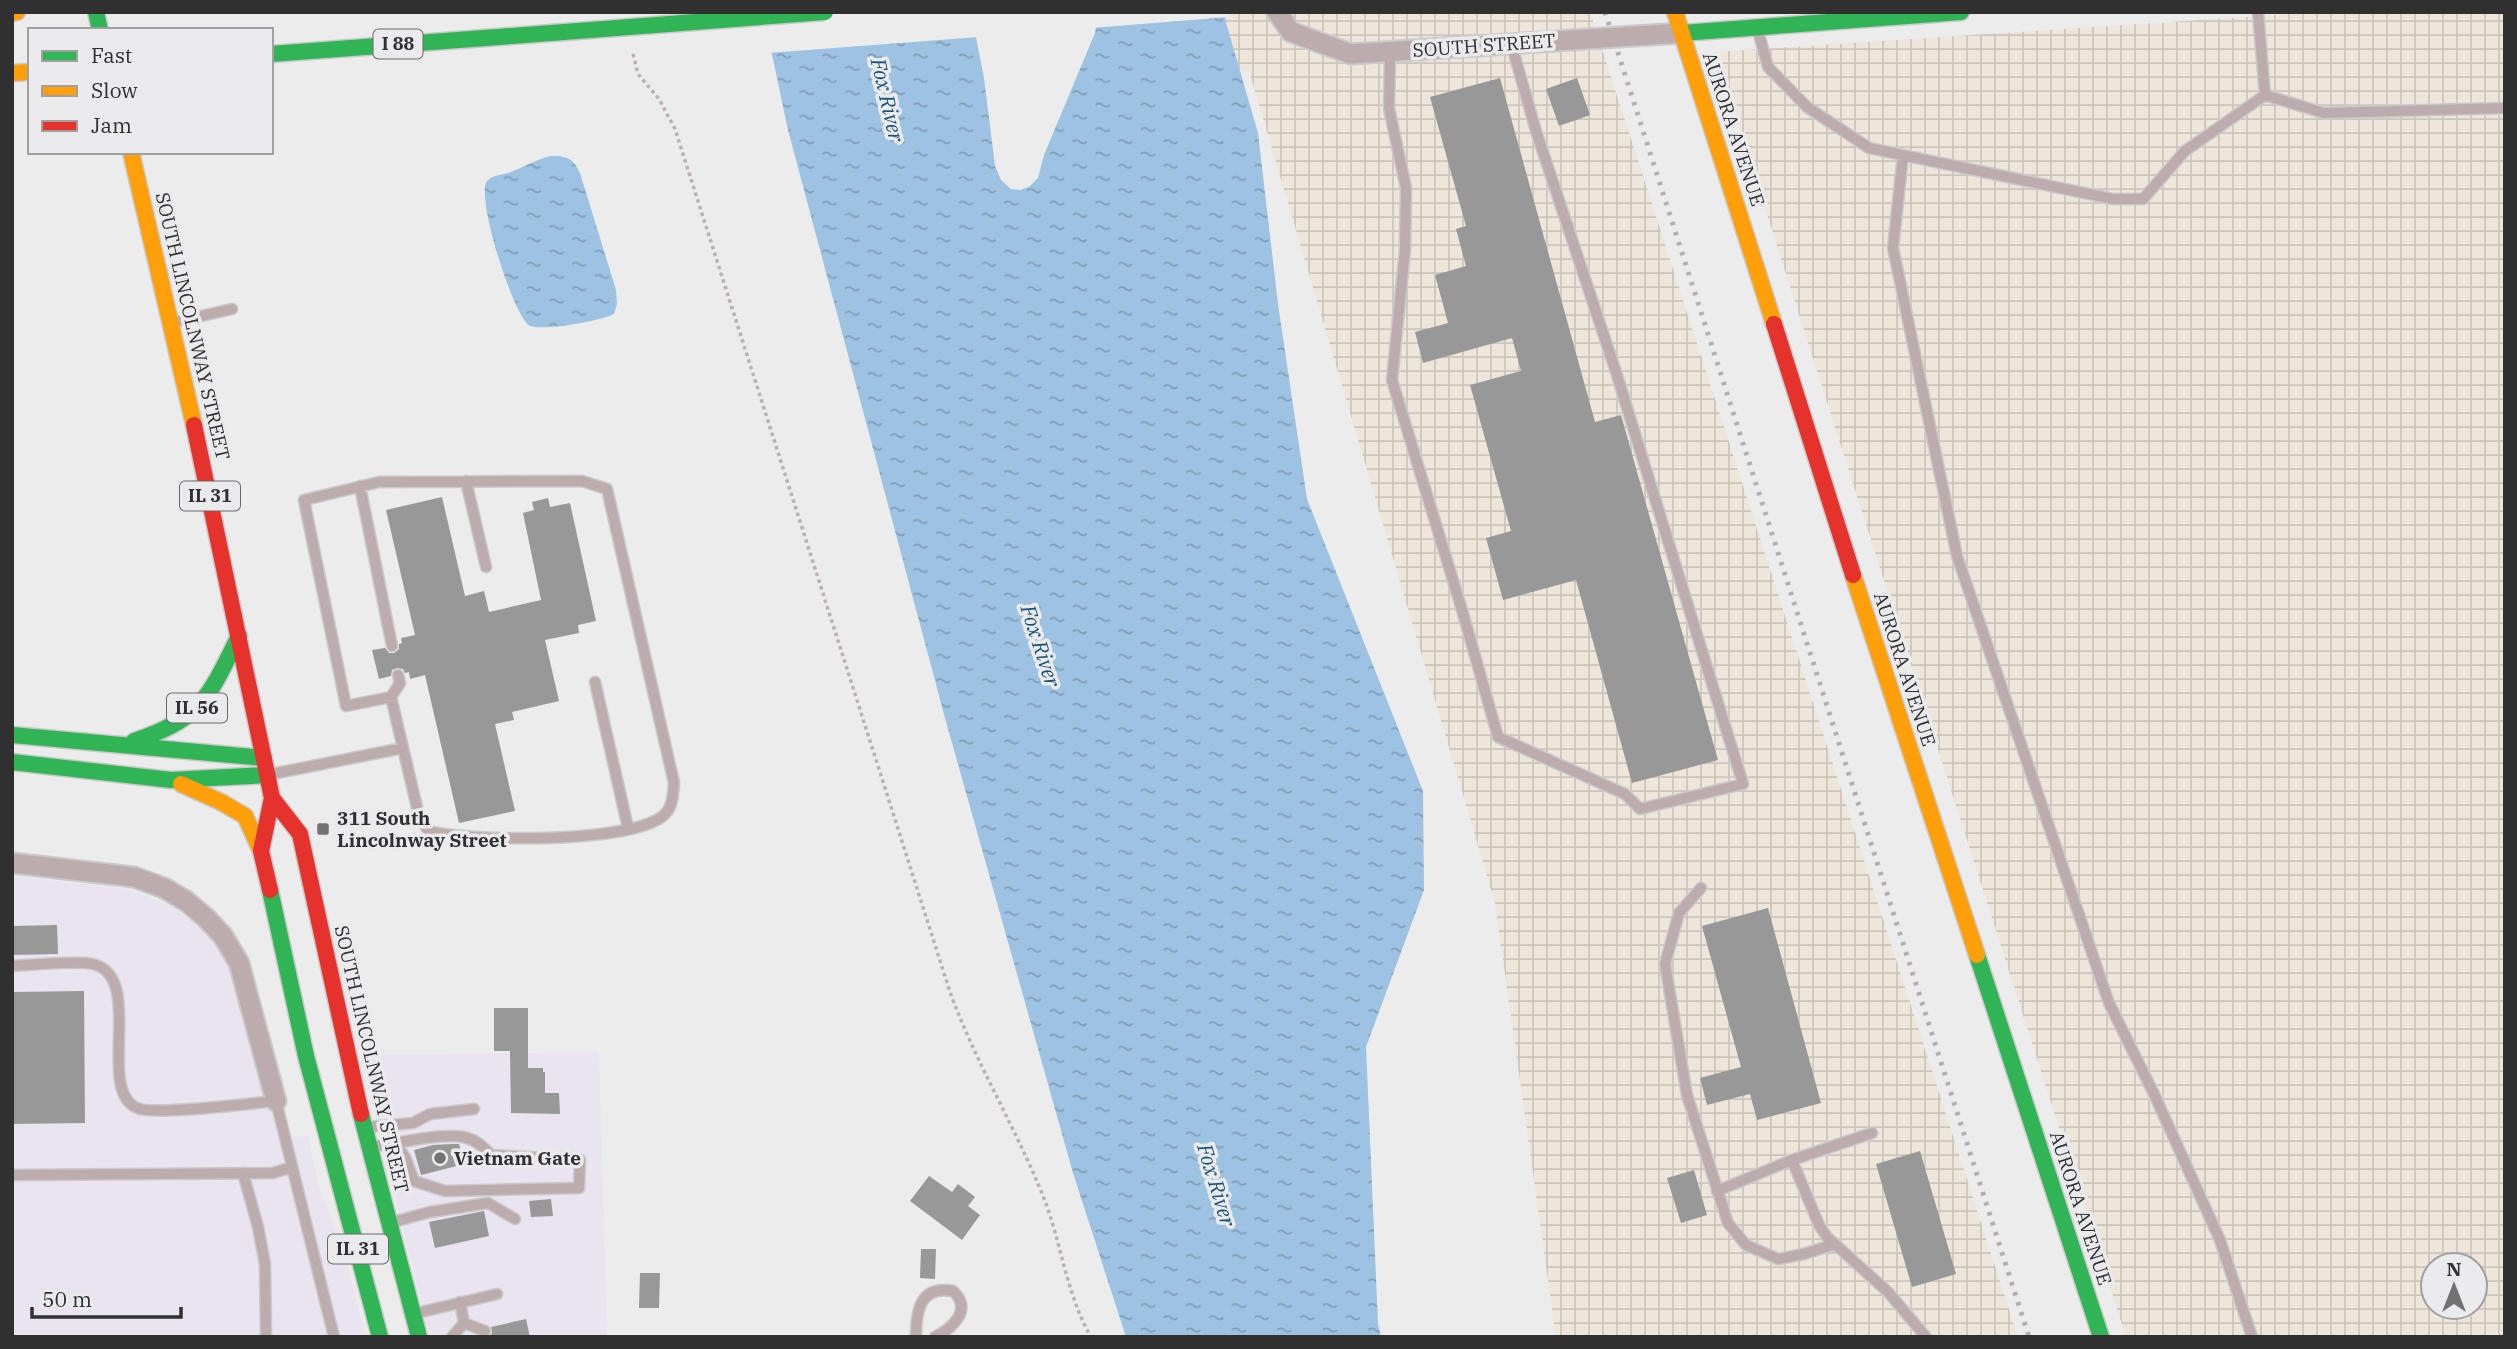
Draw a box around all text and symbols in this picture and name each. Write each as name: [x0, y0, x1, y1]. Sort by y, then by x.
legend: [28, 28, 273, 154]
street label: SOUTH STREET: [1412, 28, 1556, 62]
road number: I 88: [374, 29, 422, 58]
text: Fast: [91, 41, 132, 69]
street label: AURORA AVENUE: [1698, 49, 1770, 209]
water label: Fox River: [865, 54, 911, 145]
text: Slow: [91, 76, 138, 104]
text: Jam: [91, 111, 132, 139]
street label: SOUTH LINCOLNWAY STREET: [151, 190, 235, 462]
road number: IL 31: [180, 482, 240, 510]
street label: AURORA AVENUE: [1869, 589, 1941, 749]
water label: Fox River: [1014, 600, 1068, 691]
road number: IL 56: [167, 694, 227, 722]
place label: 311 South Lincolnway Street: [337, 806, 506, 852]
marker: 311 South Lincolnway Street: [315, 821, 331, 837]
street label: SOUTH LINCOLNWAY STREET: [330, 923, 414, 1195]
street label: AURORA AVENUE: [2045, 1128, 2117, 1288]
water label: Fox River: [1191, 1139, 1243, 1230]
place label: Vietnam Gate: [454, 1146, 581, 1170]
marker: Vietnam Gate: [432, 1150, 448, 1166]
road number: IL 31: [328, 1234, 388, 1264]
north arrow: [2419, 1251, 2489, 1321]
text: N: [2446, 1257, 2462, 1281]
scale bar: [32, 1276, 180, 1320]
text: 50 m: [42, 1285, 92, 1313]

